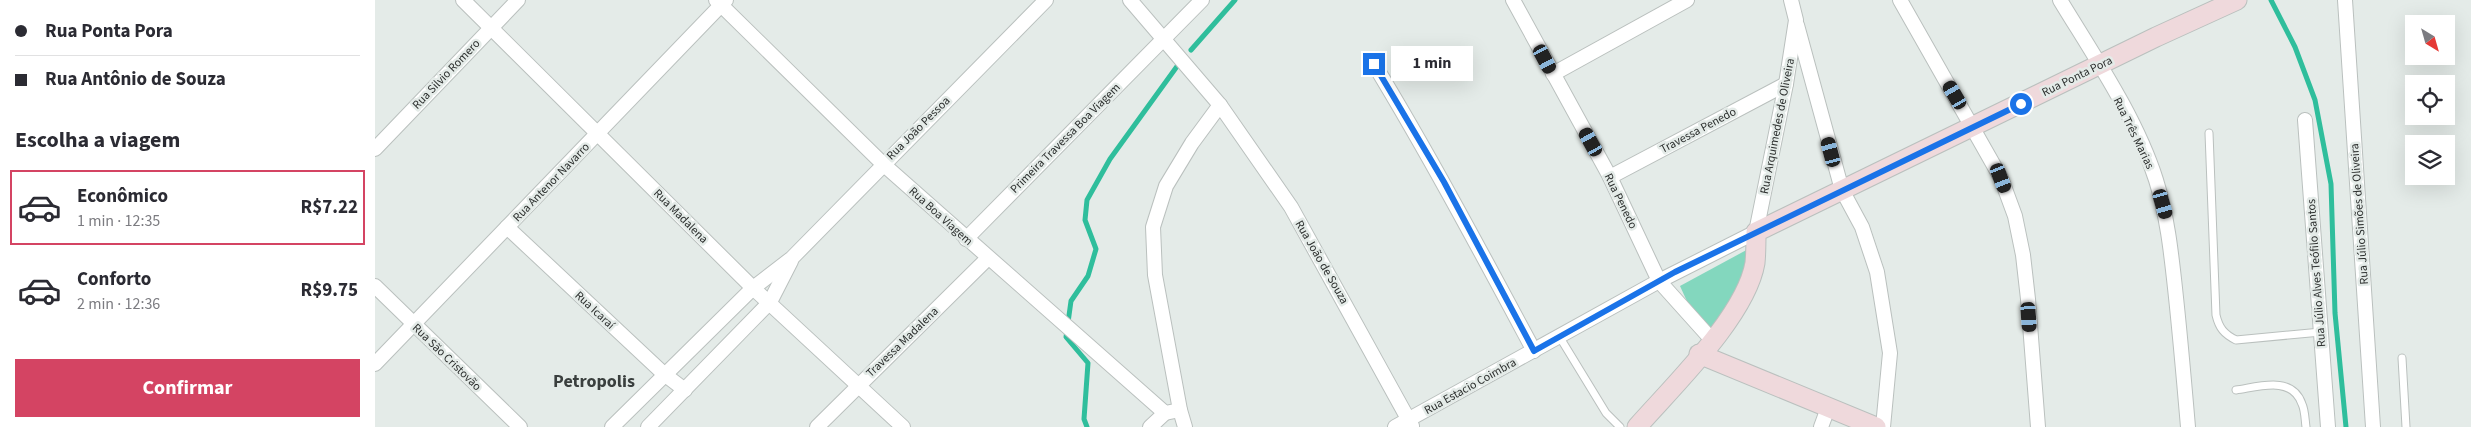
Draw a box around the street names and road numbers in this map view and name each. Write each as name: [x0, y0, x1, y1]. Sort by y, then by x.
street label: Rua Silvio Romero: [409, 36, 484, 113]
street label: Rua Ponta Pora: [2039, 52, 2115, 101]
street label: Rua Arquimedes de Oliveira: [1756, 57, 1799, 195]
street label: Primeira Travessa Boa Viagem: [1006, 79, 1124, 197]
street label: Rua João Pessoa: [883, 93, 954, 164]
street label: Rua Três Marias: [2109, 94, 2158, 172]
street label: Travessa Penedo: [1657, 103, 1739, 158]
street label: Rua Antenor Navarro: [509, 139, 594, 226]
street label: Rua Júlio Simões de Oliveira: [2346, 143, 2373, 285]
street label: Rua Penedo: [1600, 171, 1641, 232]
street label: Rua Boa Viagem: [905, 183, 976, 250]
street label: Rua Madalena: [650, 185, 712, 247]
street label: Rua Júlio Alves Teófilo Santos: [2303, 198, 2330, 348]
street label: Rua João de Souza: [1291, 217, 1352, 307]
street label: Rua Icaraí: [571, 287, 619, 334]
street label: Travessa Madalena: [862, 303, 942, 381]
street label: Rua São Cristovão: [408, 320, 485, 395]
street label: Rua Estacio Coimbra: [1421, 354, 1519, 419]

